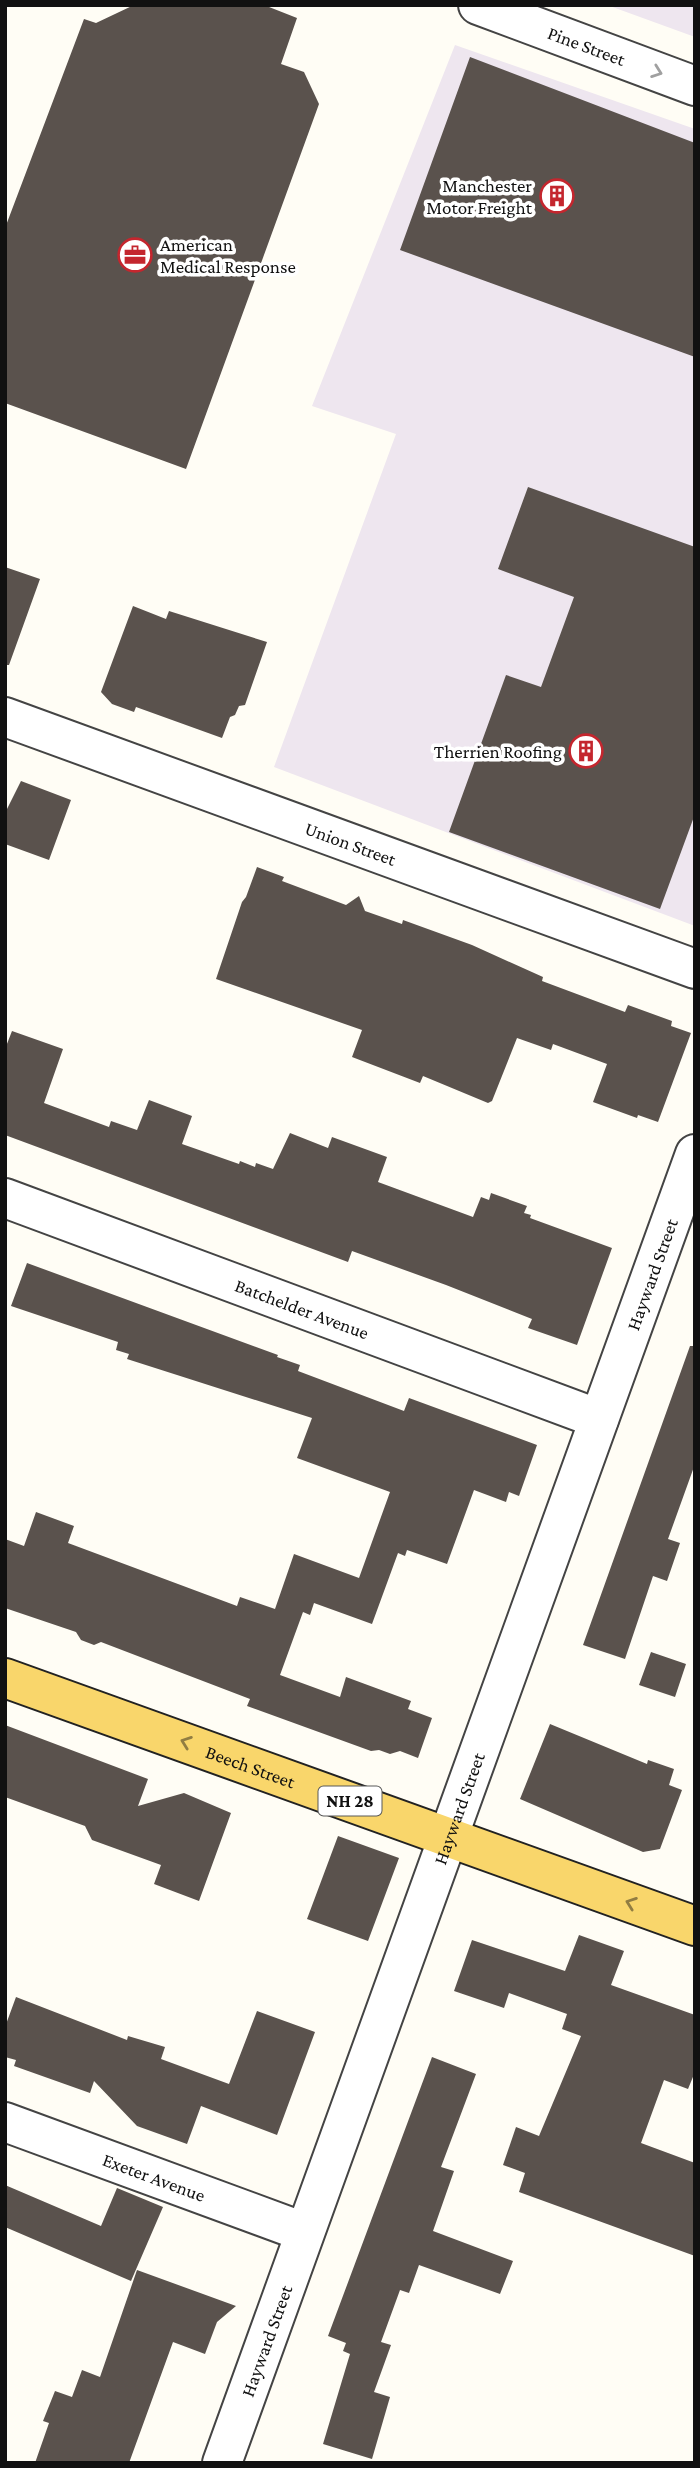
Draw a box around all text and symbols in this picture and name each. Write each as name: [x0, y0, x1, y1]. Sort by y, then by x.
street label: Pine Street: [545, 22, 629, 70]
one-way arrow: [651, 63, 663, 77]
place label: Manchester Motor Freight: [426, 175, 533, 218]
building icon: Manchester Motor Freight: [538, 177, 576, 215]
place label: American Medical Response: [160, 234, 296, 277]
office icon: American Medical Response: [116, 236, 154, 274]
building icon: Therrien Roofing: [567, 732, 605, 770]
place label: Therrien Roofing: [434, 741, 562, 762]
street label: Union Street: [302, 817, 400, 870]
street label: Hayward Street: [622, 1215, 682, 1333]
street label: Batchelder Avenue: [232, 1274, 372, 1343]
one-way arrow: [181, 1737, 193, 1751]
street label: Beech Street: [203, 1741, 299, 1792]
street label: Hayward Street: [429, 1749, 489, 1867]
road number: NH 28: [318, 1786, 382, 1815]
one-way arrow: [625, 1897, 637, 1911]
street label: Exeter Avenue: [100, 2148, 208, 2205]
street label: Hayward Street: [236, 2281, 296, 2399]

